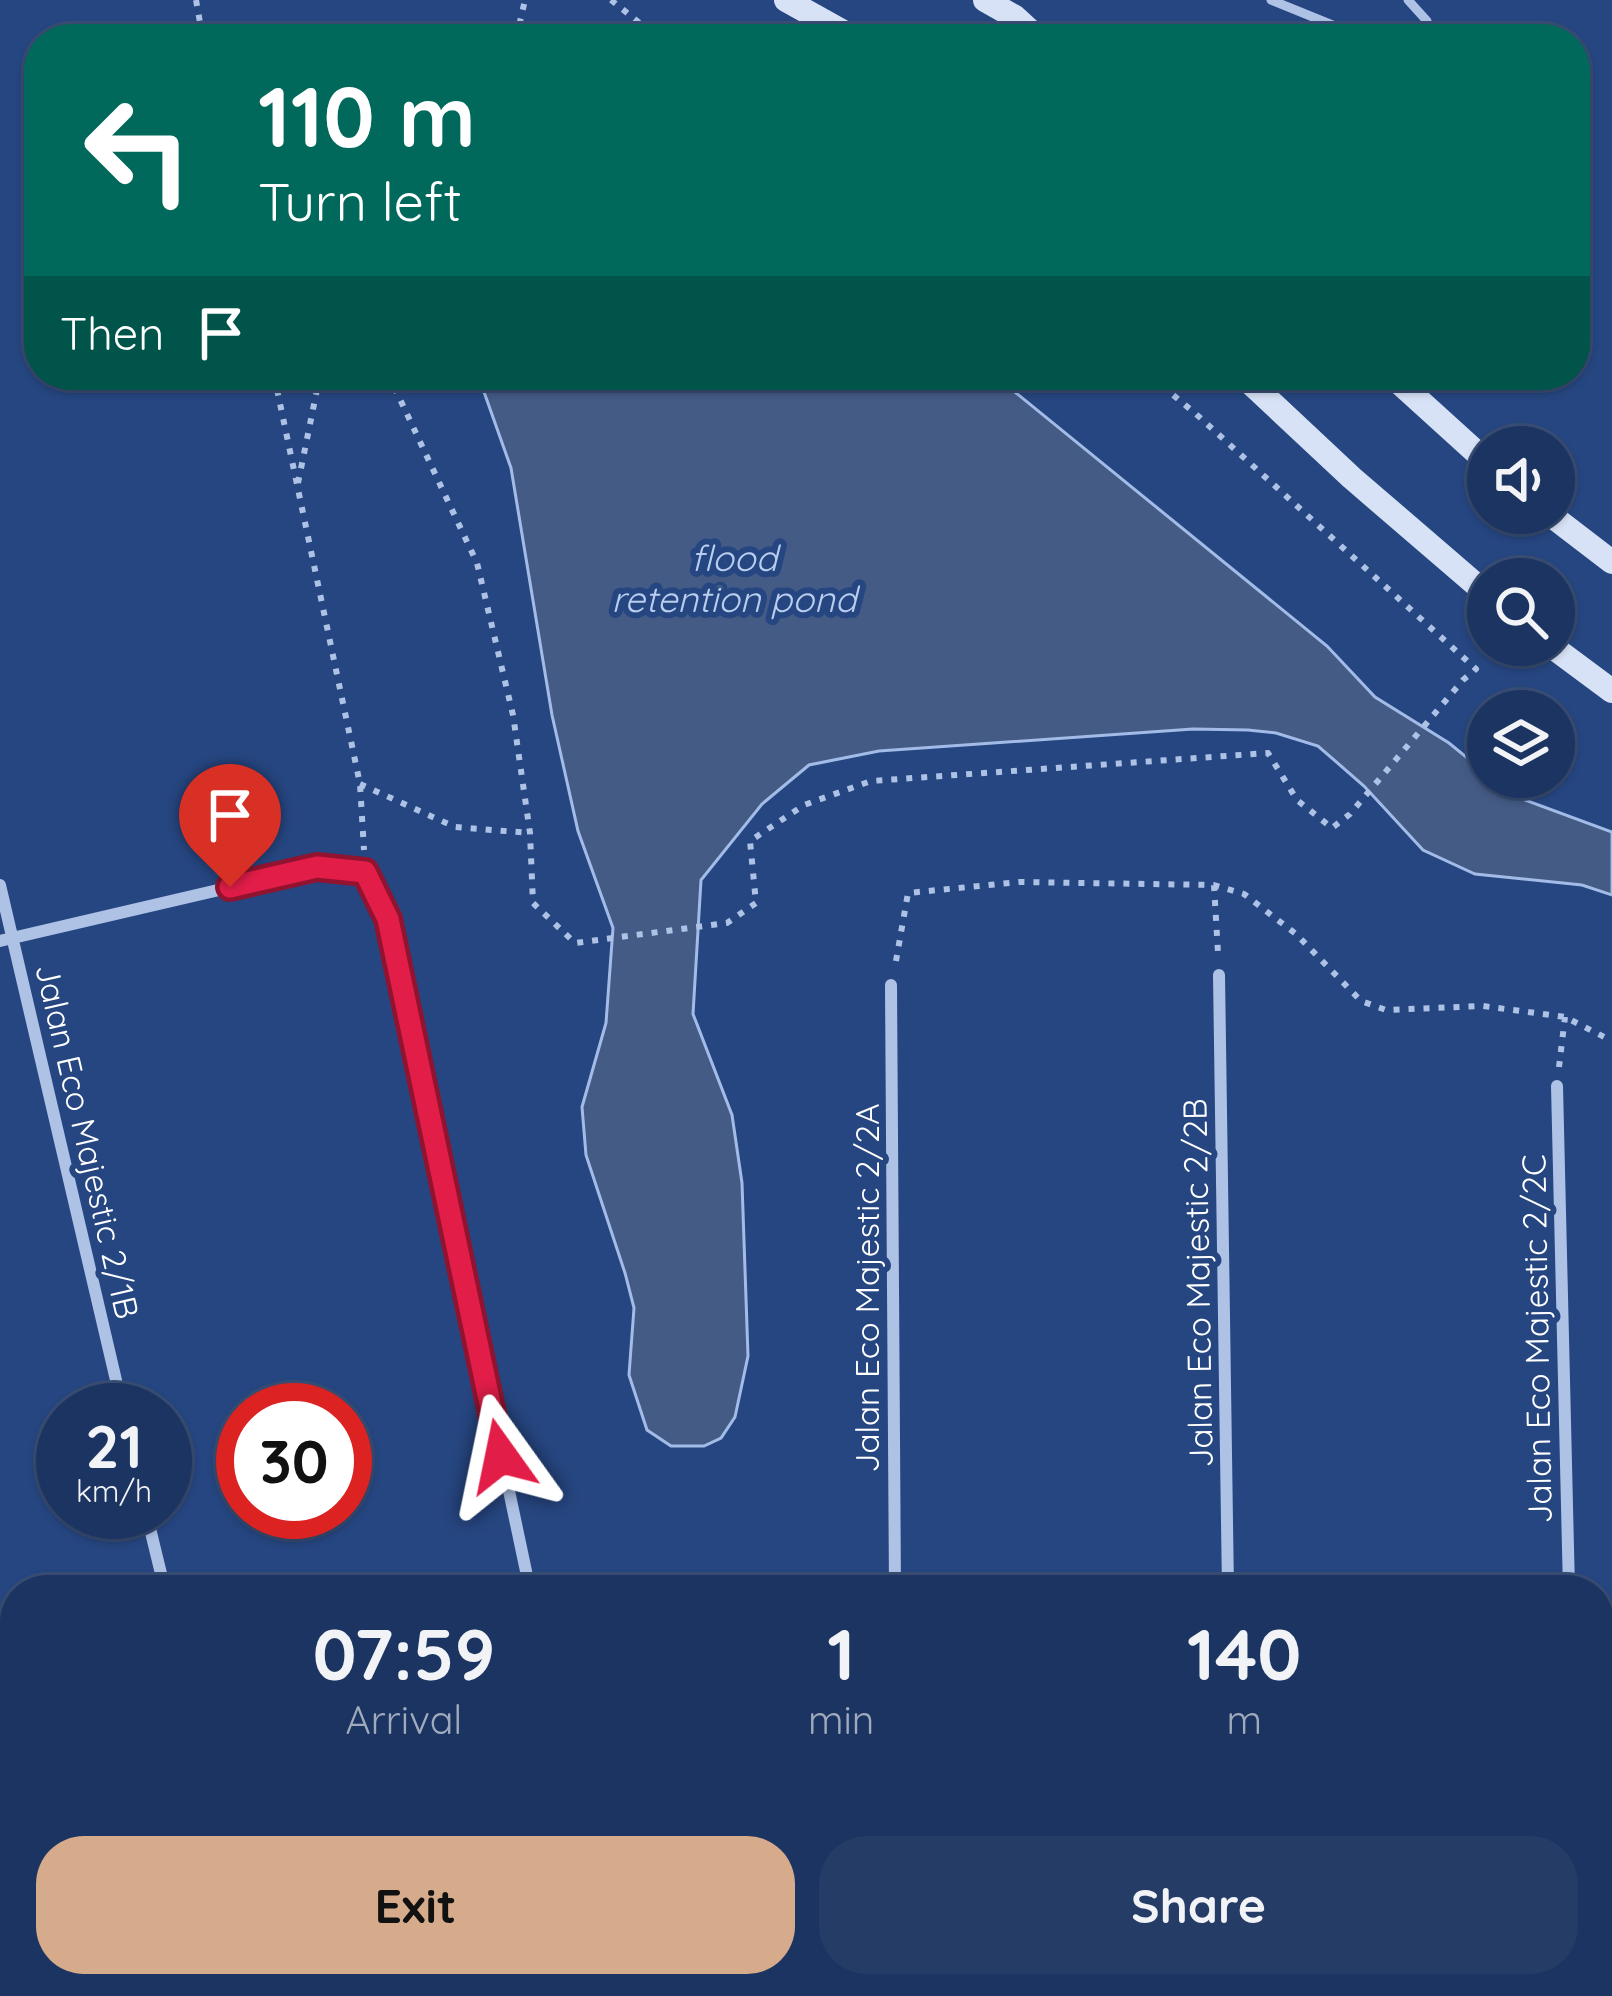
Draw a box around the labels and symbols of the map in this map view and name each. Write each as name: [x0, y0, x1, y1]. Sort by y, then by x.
water label: flood retention pond: [611, 535, 861, 621]
pin: [179, 764, 281, 887]
street label: Jalan Eco Majestic 2/1B: [27, 960, 149, 1322]
street label: Jalan Eco Majestic 2/2B: [1173, 1098, 1221, 1468]
street label: Jalan Eco Majestic 2/2A: [846, 1104, 887, 1472]
street label: Jalan Eco Majestic 2/2C: [1512, 1154, 1560, 1524]
speed limit sign: 30: [216, 1383, 372, 1539]
position arrow: [438, 1393, 564, 1519]

